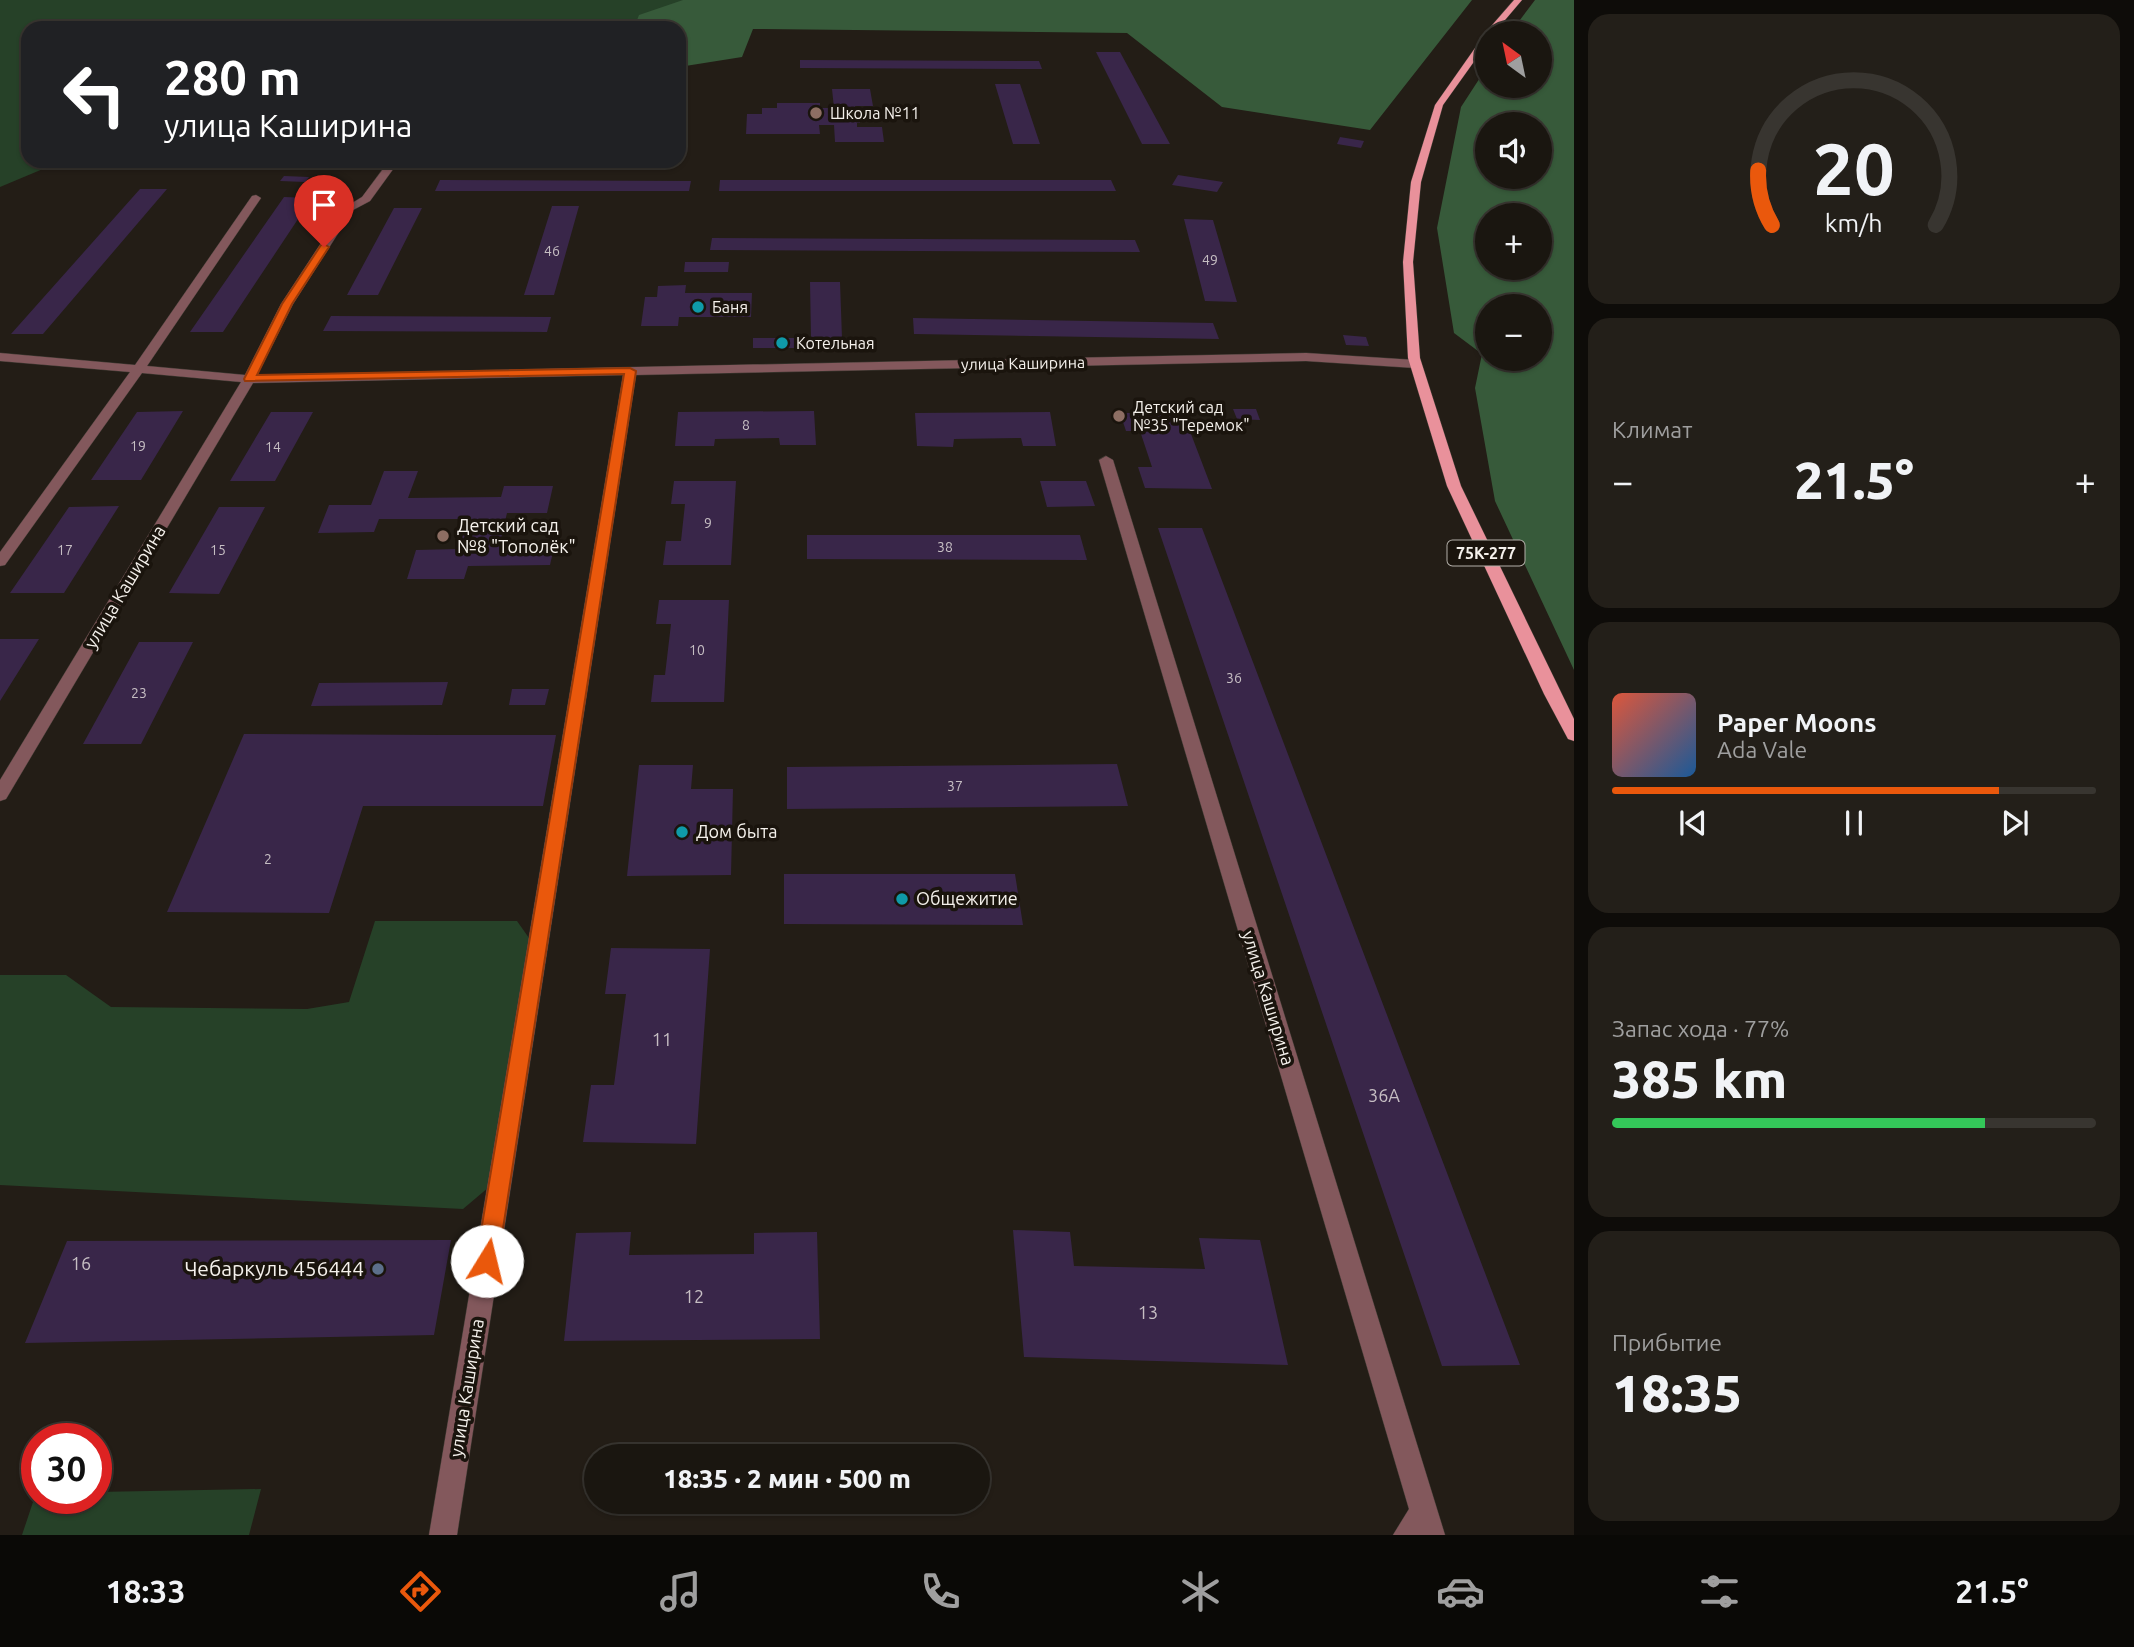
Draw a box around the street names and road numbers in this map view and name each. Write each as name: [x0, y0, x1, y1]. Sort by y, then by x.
street label: улица Каширина: [961, 353, 1085, 373]
street label: улица Каширина: [80, 521, 169, 652]
road number: 75К-277: [1448, 540, 1524, 566]
street label: улица Каширина: [1239, 928, 1299, 1067]
street label: улица Каширина: [445, 1317, 487, 1458]

